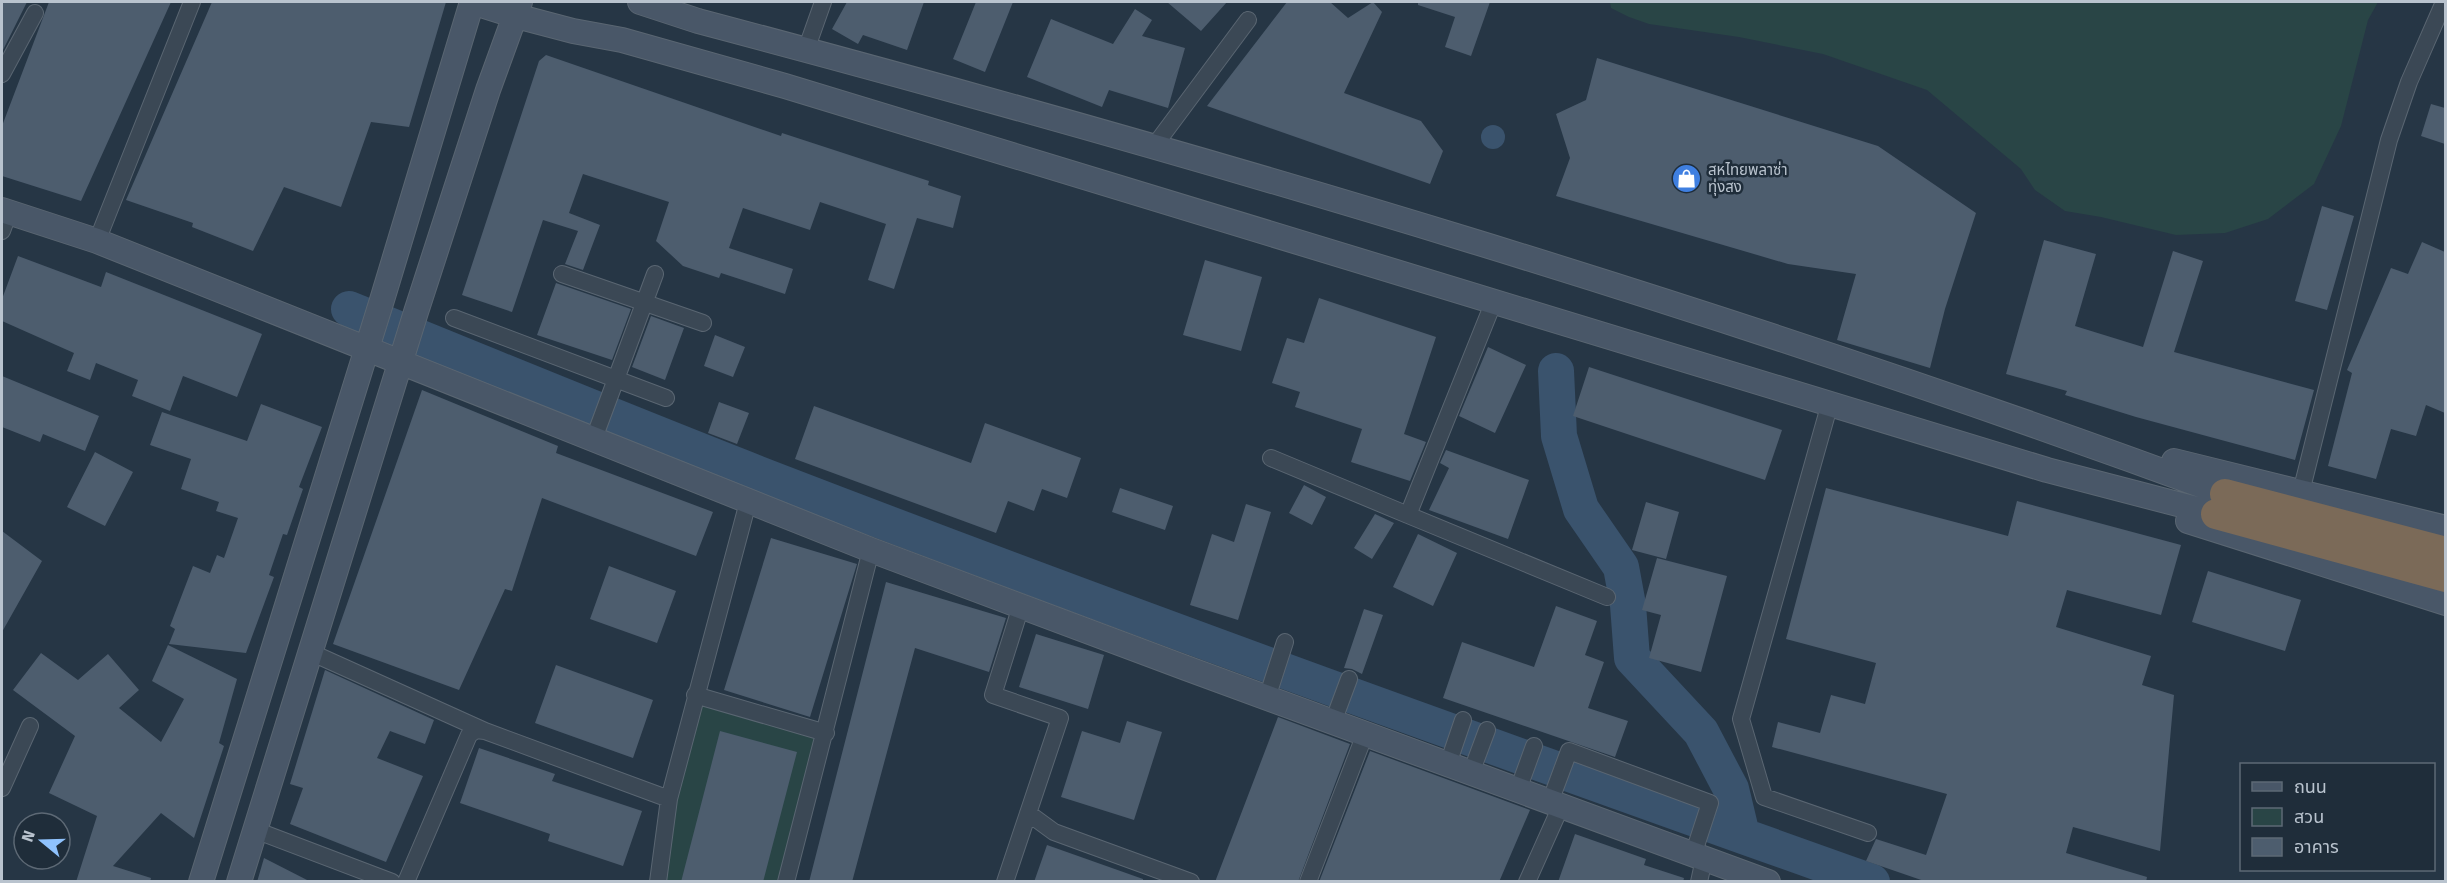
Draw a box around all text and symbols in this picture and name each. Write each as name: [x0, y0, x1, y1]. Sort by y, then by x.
place label: สหไทยพลาซ่า ทุ่งสง: [1708, 161, 1788, 196]
shop icon: สหไทยพลาซ่า ทุ่งสง: [1671, 163, 1703, 195]
legend: [2240, 763, 2435, 871]
text: ถนน: [2294, 776, 2327, 798]
text: สวน: [2294, 806, 2324, 828]
north arrow: [12, 811, 72, 871]
text: N: [18, 828, 39, 844]
text: อาคาร: [2294, 836, 2339, 858]

